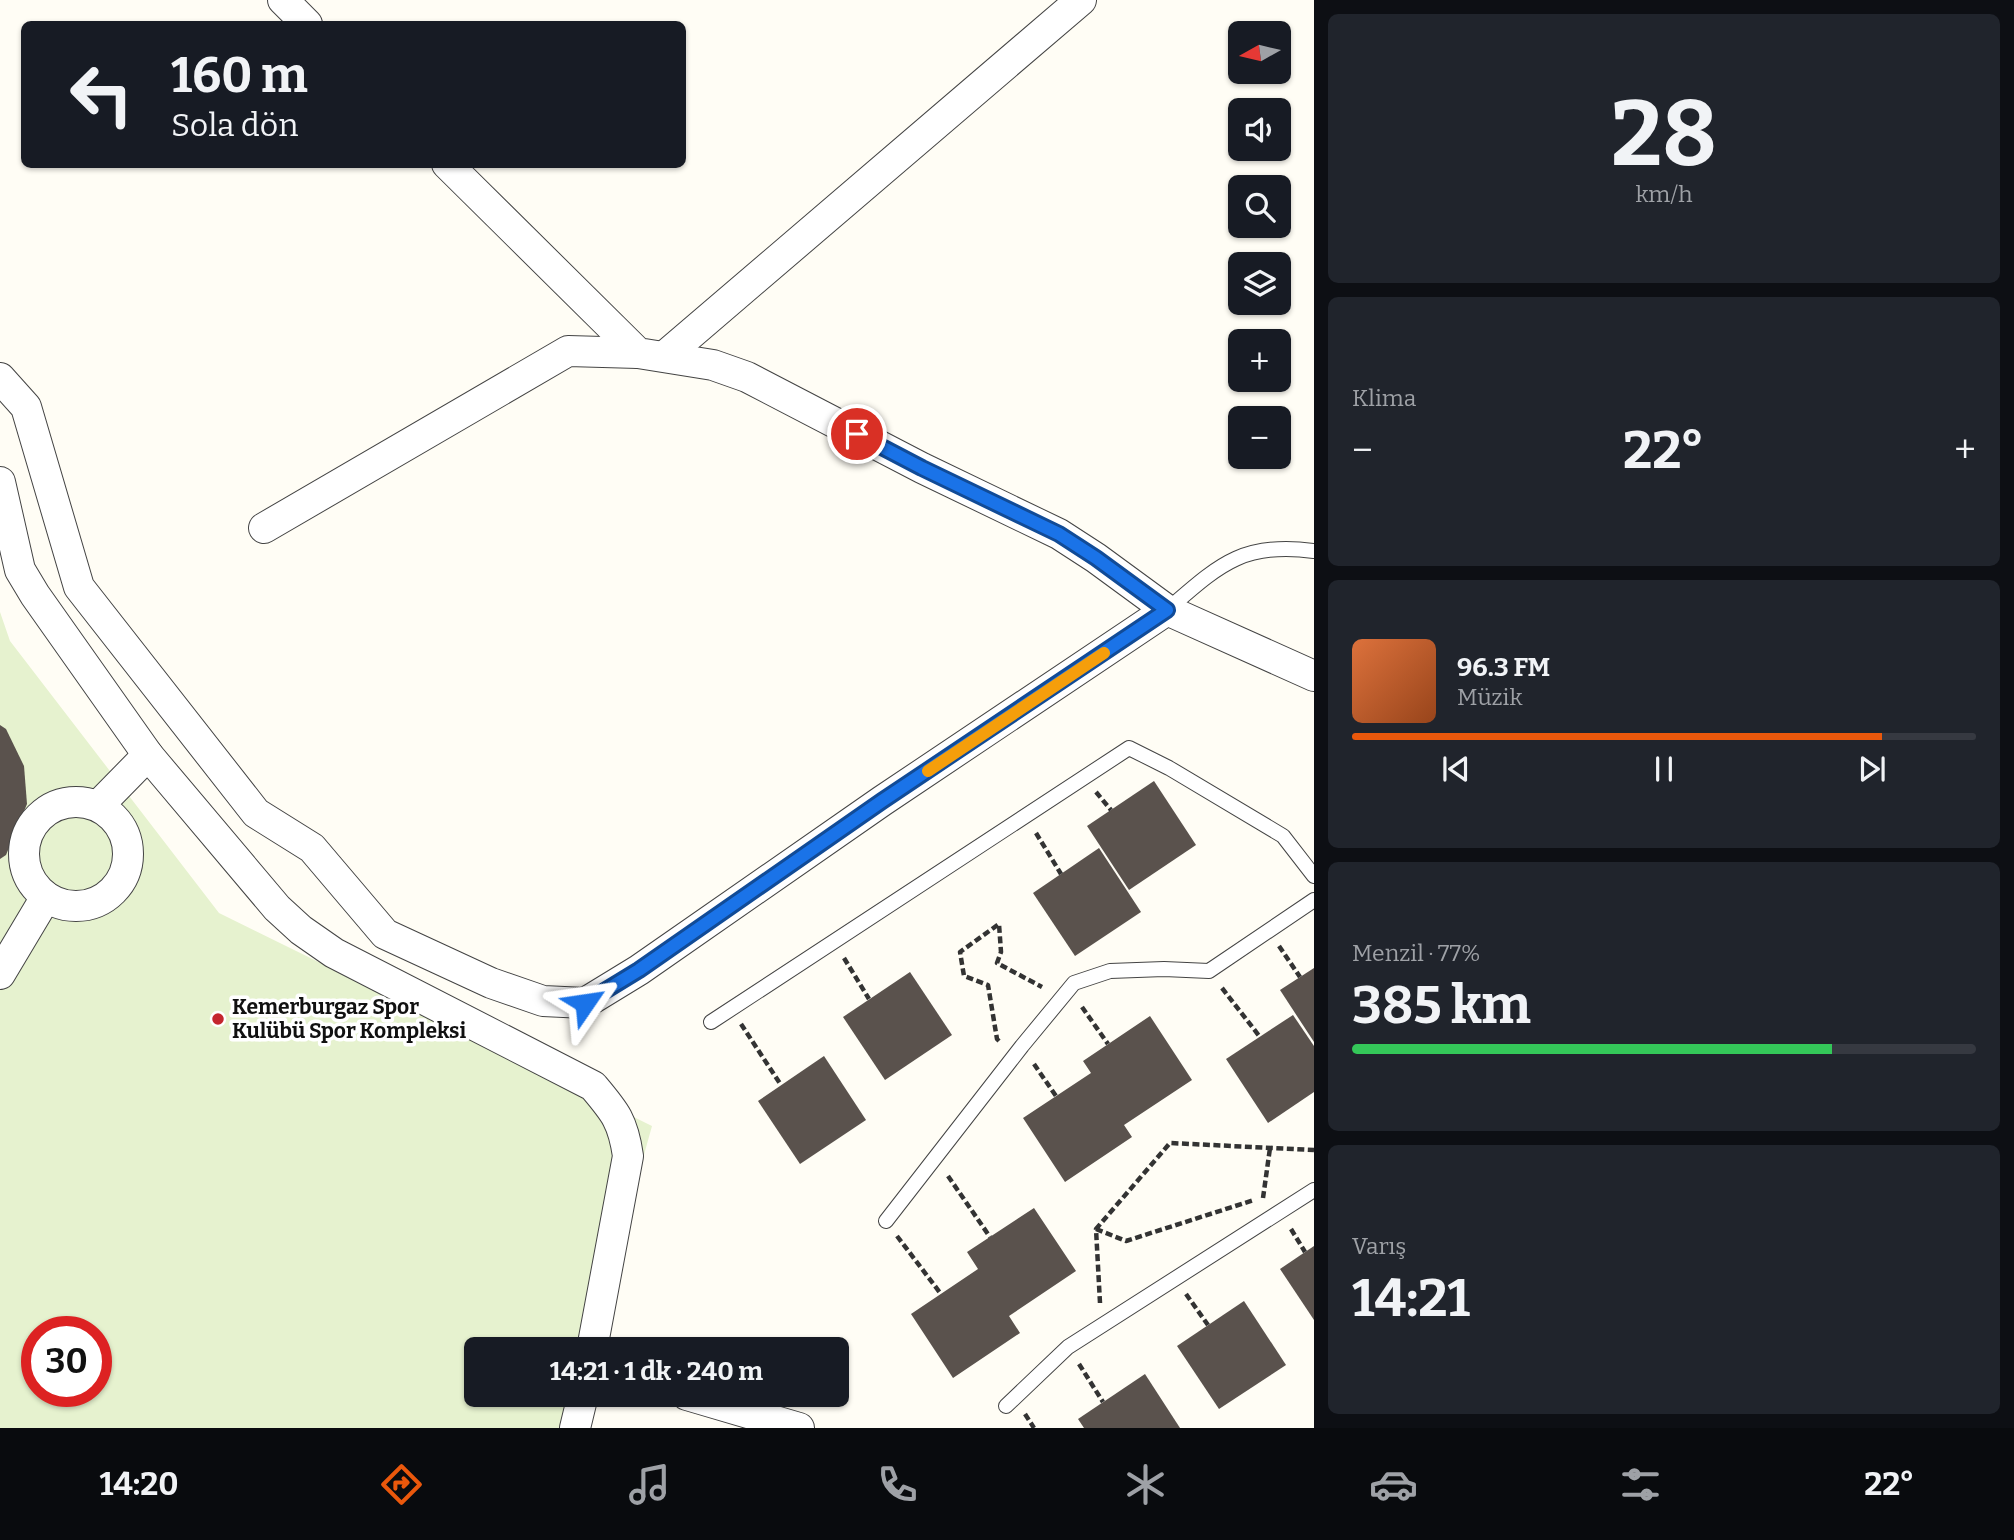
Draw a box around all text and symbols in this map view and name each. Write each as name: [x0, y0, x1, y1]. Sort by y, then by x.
north arrow: [1228, 21, 1292, 84]
map controls: [1228, 21, 1291, 469]
text: 160 m: [171, 46, 308, 105]
icon: left: [56, 49, 147, 140]
text: 28: [1611, 80, 1717, 189]
button: sound: [1228, 98, 1291, 161]
text: Sola dön: [171, 106, 299, 144]
button: search: [1228, 175, 1291, 238]
text: km/h: [1636, 180, 1692, 208]
button: layers: [1228, 252, 1291, 315]
button: +: [1228, 329, 1291, 392]
text: Klima: [1352, 384, 1416, 412]
pin: [827, 404, 887, 464]
button: −: [1228, 406, 1291, 469]
icon: arrive: [838, 415, 876, 453]
text: 22°: [1623, 419, 1704, 482]
text: −: [1352, 427, 1373, 473]
text: +: [1954, 427, 1976, 473]
text: 96.3 FM: [1457, 652, 1550, 683]
text: Müzik: [1457, 683, 1522, 711]
icon: previous: [1437, 750, 1475, 788]
icon: pause: [1645, 750, 1683, 788]
icon: next: [1853, 750, 1891, 788]
text: Menzil · 77%: [1352, 939, 1480, 967]
position arrow: [548, 966, 622, 1040]
text: 385 km: [1352, 974, 1531, 1037]
place label: Kemerburgaz Spor Kulübü Spor Kompleksi: [232, 994, 466, 1044]
marker: Kemerburgaz Spor Kulübü Spor Kompleksi: [210, 1011, 226, 1027]
text: Varış: [1352, 1232, 1407, 1260]
text: 14:21: [1352, 1267, 1470, 1330]
speed limit sign: 30: [21, 1316, 112, 1407]
text: 14:21 · 1 dk · 240 m: [550, 1356, 763, 1387]
icon: directions: [377, 1460, 426, 1509]
icon: music: [625, 1460, 674, 1509]
icon: phone: [873, 1460, 922, 1509]
icon: climate: [1121, 1460, 1170, 1509]
icon: car: [1369, 1460, 1418, 1509]
icon: filters: [1616, 1460, 1665, 1509]
text: 14:20: [99, 1465, 179, 1503]
text: 22°: [1864, 1465, 1914, 1503]

